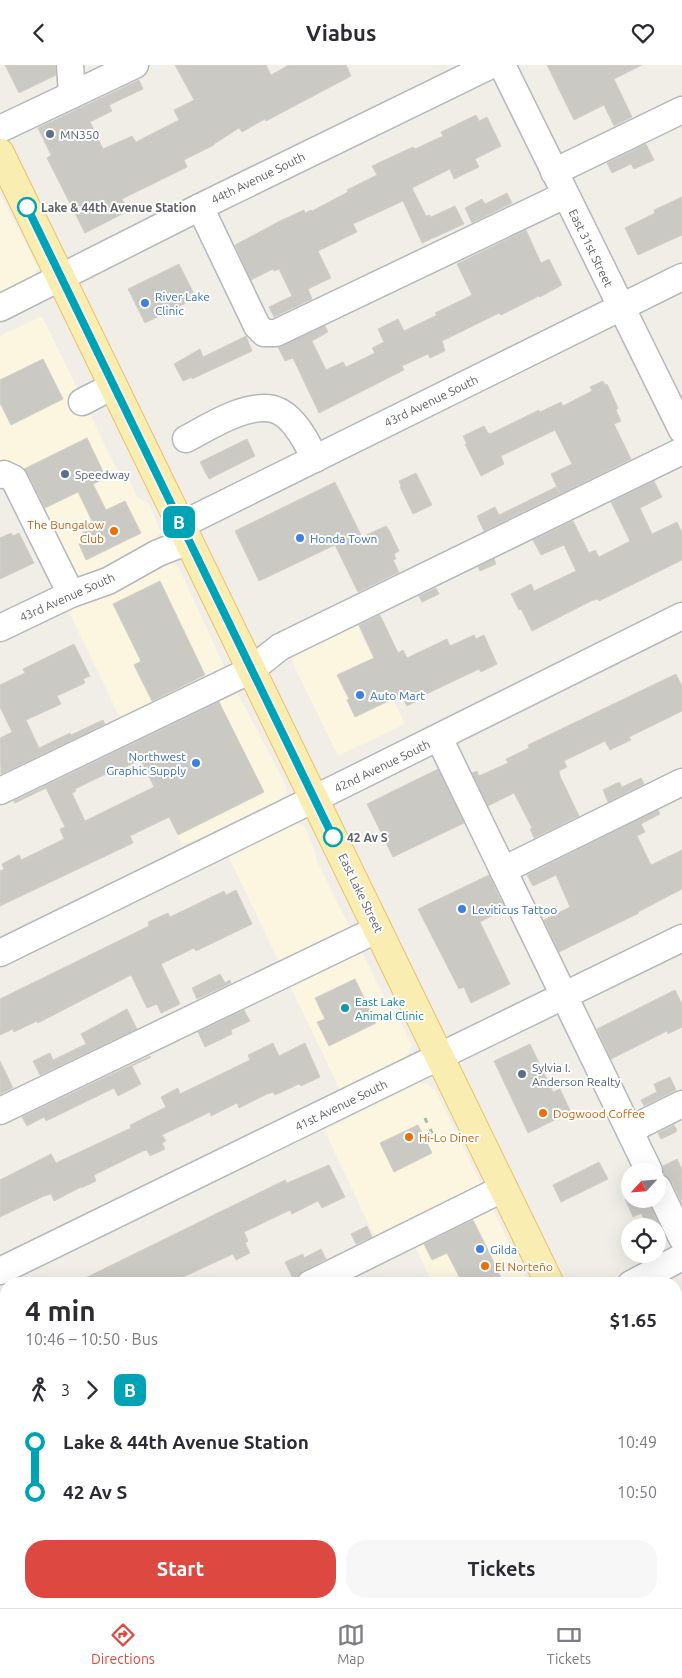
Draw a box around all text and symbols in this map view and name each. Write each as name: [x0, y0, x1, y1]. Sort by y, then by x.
icon: back: [25, 19, 53, 47]
icon: heart: [629, 19, 657, 47]
text: Viabus: [306, 20, 376, 45]
marker: MN350: [44, 128, 56, 140]
place label: MN350: [60, 128, 100, 141]
street label: 44th Avenue South: [209, 150, 307, 206]
marker: Lake & 44th Avenue Station: [17, 197, 37, 217]
place label: Lake & 44th Avenue Station: [41, 201, 196, 214]
street label: East 31st Street: [566, 207, 616, 289]
place label: River Lake Clinic: [155, 290, 210, 317]
marker: River Lake Clinic: [139, 297, 151, 309]
street label: 43rd Avenue South: [382, 373, 480, 429]
marker: Speedway: [59, 468, 71, 480]
place label: Speedway: [75, 468, 130, 481]
line badge: B: [163, 506, 195, 538]
text: B: [173, 512, 185, 532]
place label: The Bungalow Club: [27, 518, 105, 545]
marker: The Bungalow Club: [108, 525, 120, 537]
marker: Honda Town: [294, 532, 306, 544]
place label: Honda Town: [310, 532, 377, 545]
street label: 43rd Avenue South: [17, 570, 117, 624]
marker: Auto Mart: [354, 689, 366, 701]
place label: Auto Mart: [370, 689, 425, 702]
street label: 42nd Avenue South: [332, 737, 432, 795]
place label: Northwest Graphic Supply: [106, 750, 186, 777]
marker: Northwest Graphic Supply: [190, 757, 202, 769]
marker: 42 Av S: [323, 827, 343, 847]
place label: 42 Av S: [347, 831, 388, 844]
street label: East Lake Street: [336, 851, 386, 935]
marker: Leviticus Tattoo: [456, 903, 468, 915]
place label: Leviticus Tattoo: [472, 903, 557, 916]
place label: East Lake Animal Clinic: [355, 995, 424, 1022]
marker: East Lake Animal Clinic: [339, 1002, 351, 1014]
place label: Sylvia I. Anderson Realty: [532, 1061, 621, 1088]
marker: Sylvia I. Anderson Realty: [516, 1068, 528, 1080]
street label: 41st Avenue South: [293, 1077, 389, 1133]
marker: Dogwood Coffee: [537, 1107, 549, 1119]
place label: Dogwood Coffee: [553, 1107, 645, 1120]
marker: Hi-Lo Diner: [403, 1131, 415, 1143]
place label: Hi-Lo Diner: [419, 1131, 479, 1144]
north arrow: [621, 1163, 666, 1207]
map controls: [621, 1163, 666, 1263]
button: locate: [621, 1218, 666, 1263]
marker: Gilda: [474, 1243, 486, 1255]
place label: Gilda: [490, 1243, 517, 1256]
marker: El Norteño: [479, 1260, 491, 1272]
place label: El Norteño: [495, 1260, 553, 1273]
text: 4 min: [25, 1295, 96, 1326]
text: $1.65: [609, 1309, 657, 1331]
text: 10:46 – 10:50 · Bus: [25, 1330, 158, 1348]
icon: walk: [25, 1376, 53, 1404]
icon: forward: [78, 1376, 106, 1404]
text: B: [124, 1380, 136, 1400]
text: 3: [61, 1381, 70, 1399]
text: Lake & 44th Avenue Station: [63, 1431, 309, 1453]
text: 10:49: [617, 1433, 657, 1451]
text: 42 Av S: [63, 1481, 127, 1503]
text: 10:50: [617, 1483, 657, 1501]
button: Start: [25, 1540, 336, 1598]
button: Tickets: [346, 1540, 657, 1598]
tab: Directions: [91, 1621, 155, 1667]
tab: Map: [337, 1621, 365, 1667]
tab: Tickets: [547, 1621, 591, 1667]

